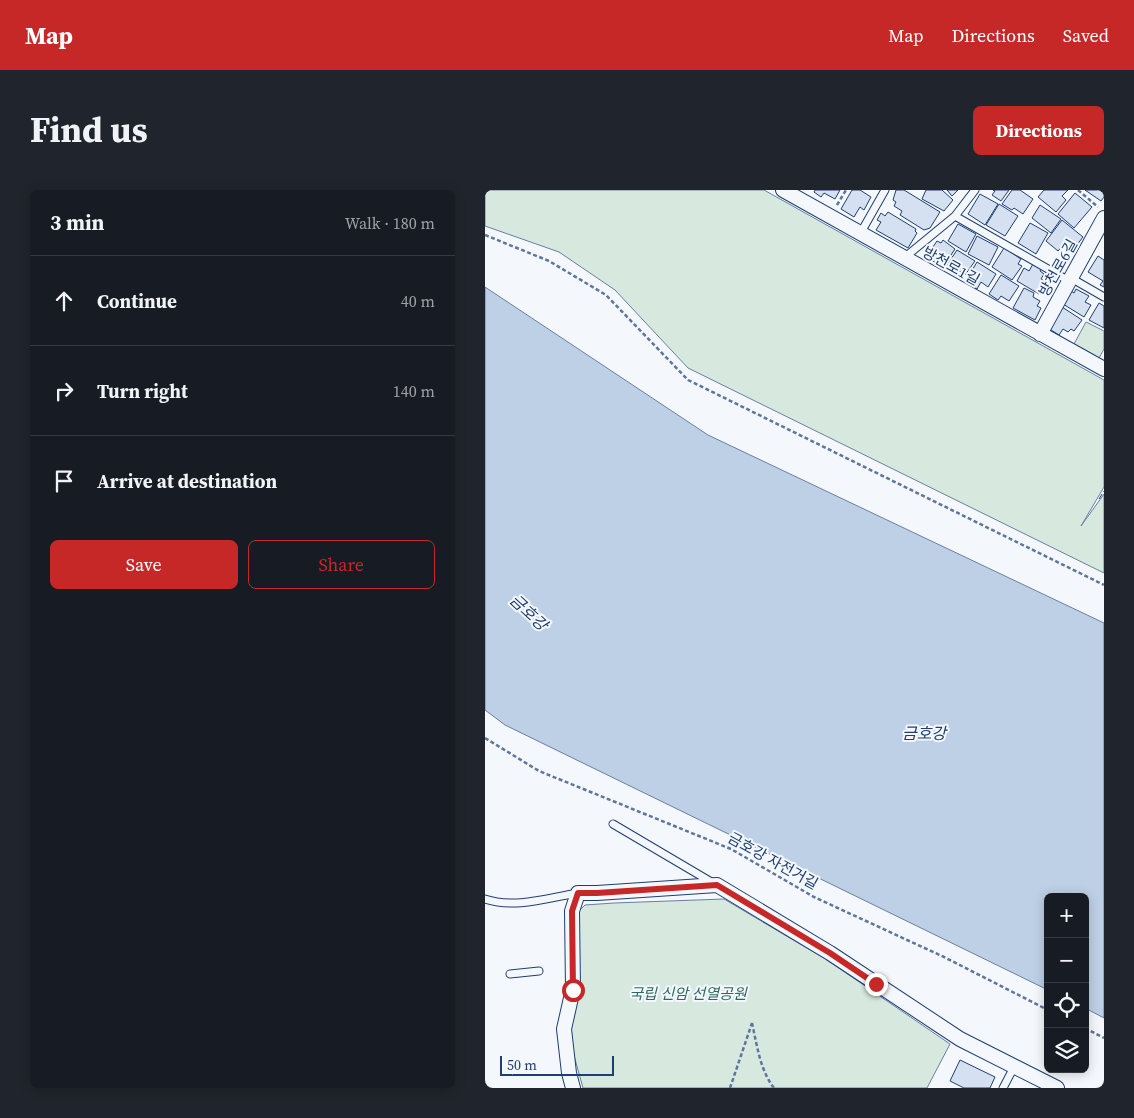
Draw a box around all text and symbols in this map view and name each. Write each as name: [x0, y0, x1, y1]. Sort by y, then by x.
text: Map: [25, 19, 73, 52]
text: Map: [888, 23, 924, 48]
text: Directions: [952, 23, 1035, 48]
text: Saved: [1063, 23, 1109, 48]
text: Find us: [30, 106, 148, 154]
button: Directions: [973, 106, 1104, 155]
text: 3 min: [50, 208, 105, 237]
text: Walk · 180 m: [345, 212, 435, 234]
street label: 방천로6길: [1033, 235, 1082, 300]
street label: 방천로1길: [919, 241, 984, 290]
icon: ahead: [50, 287, 78, 315]
text: Continue: [97, 288, 177, 314]
text: 40 m: [401, 290, 435, 312]
icon: right: [50, 377, 78, 405]
text: Turn right: [97, 378, 188, 404]
text: 140 m: [393, 380, 435, 402]
icon: arrive: [50, 467, 78, 495]
text: Arrive at destination: [97, 468, 277, 494]
button: Save: [50, 540, 238, 589]
button: Share: [248, 540, 435, 589]
water label: 금호강: [505, 589, 554, 637]
water label: 금호강: [902, 722, 948, 744]
street label: 금호강 자전거길: [724, 827, 822, 894]
map controls: [1044, 893, 1089, 1073]
button: +: [1044, 893, 1089, 938]
button: −: [1044, 938, 1089, 983]
route end: [865, 973, 888, 996]
route start: [562, 979, 585, 1002]
park label: 국립 신암 선열공원: [629, 983, 748, 1004]
button: locate: [1044, 983, 1089, 1028]
button: layers: [1044, 1028, 1089, 1073]
scale bar: [500, 1053, 614, 1076]
text: 50 m: [507, 1055, 537, 1075]

